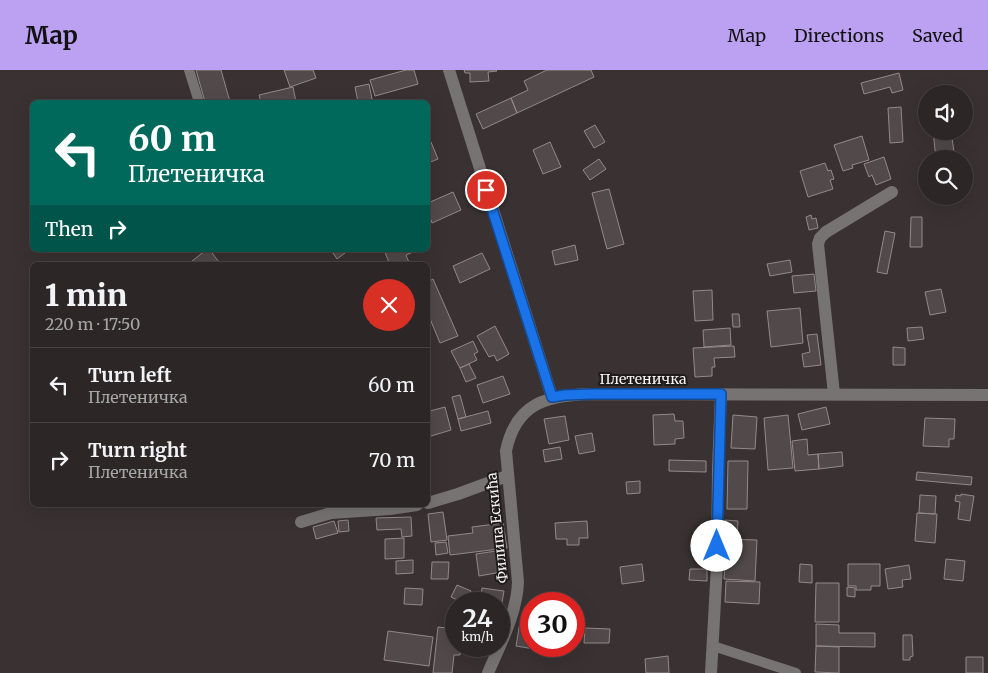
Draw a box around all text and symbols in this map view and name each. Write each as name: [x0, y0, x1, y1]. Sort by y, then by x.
text: Map: [25, 20, 78, 51]
text: Map: [728, 24, 766, 47]
text: Directions: [794, 24, 884, 47]
text: Saved: [912, 24, 963, 47]
map controls: [918, 85, 973, 205]
button: sound: [918, 85, 973, 140]
text: 60 m: [128, 117, 216, 161]
icon: left: [45, 120, 110, 185]
button: search: [918, 150, 973, 205]
text: Плетеничка: [128, 160, 265, 188]
pin: [465, 169, 507, 211]
icon: arrive: [472, 176, 500, 204]
icon: right: [103, 215, 131, 243]
text: Then: [45, 217, 93, 241]
text: 1 min: [45, 276, 127, 314]
button: close: [363, 279, 415, 331]
text: 220 m · 17:50: [45, 314, 140, 334]
text: Turn left: [88, 363, 172, 387]
street label: Плетеничка: [599, 370, 687, 388]
icon: left: [45, 371, 73, 399]
text: 60 m: [368, 373, 415, 397]
text: Плетеничка: [88, 387, 188, 407]
text: Turn right: [88, 438, 187, 462]
icon: right: [45, 446, 73, 474]
text: 70 m: [369, 448, 415, 472]
text: Плетеничка: [88, 462, 188, 482]
street label: Филипа Ескића: [482, 471, 512, 584]
position arrow: [690, 519, 742, 571]
speed limit sign: 30: [520, 592, 585, 657]
text: 24: [462, 602, 493, 634]
text: km/h: [462, 629, 493, 644]

